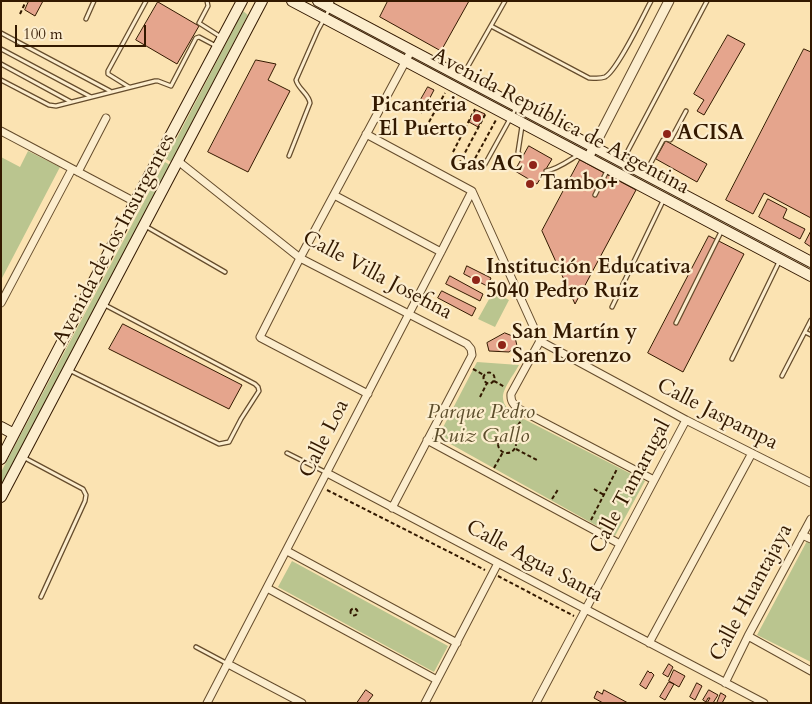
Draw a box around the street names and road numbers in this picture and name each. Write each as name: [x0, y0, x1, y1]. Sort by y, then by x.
street label: Avenida República de Argentina: [427, 43, 693, 201]
street label: Avenida de los Insurgentes: [48, 130, 182, 350]
street label: Calle Villa Josefina: [298, 226, 456, 326]
street label: Calle Jaspampa: [652, 374, 782, 456]
street label: Calle Loa: [295, 396, 355, 482]
street label: Calle Tamarugal: [585, 416, 677, 558]
street label: Calle Agua Santa: [461, 515, 607, 609]
street label: Calle Huantajaya: [705, 520, 799, 666]

